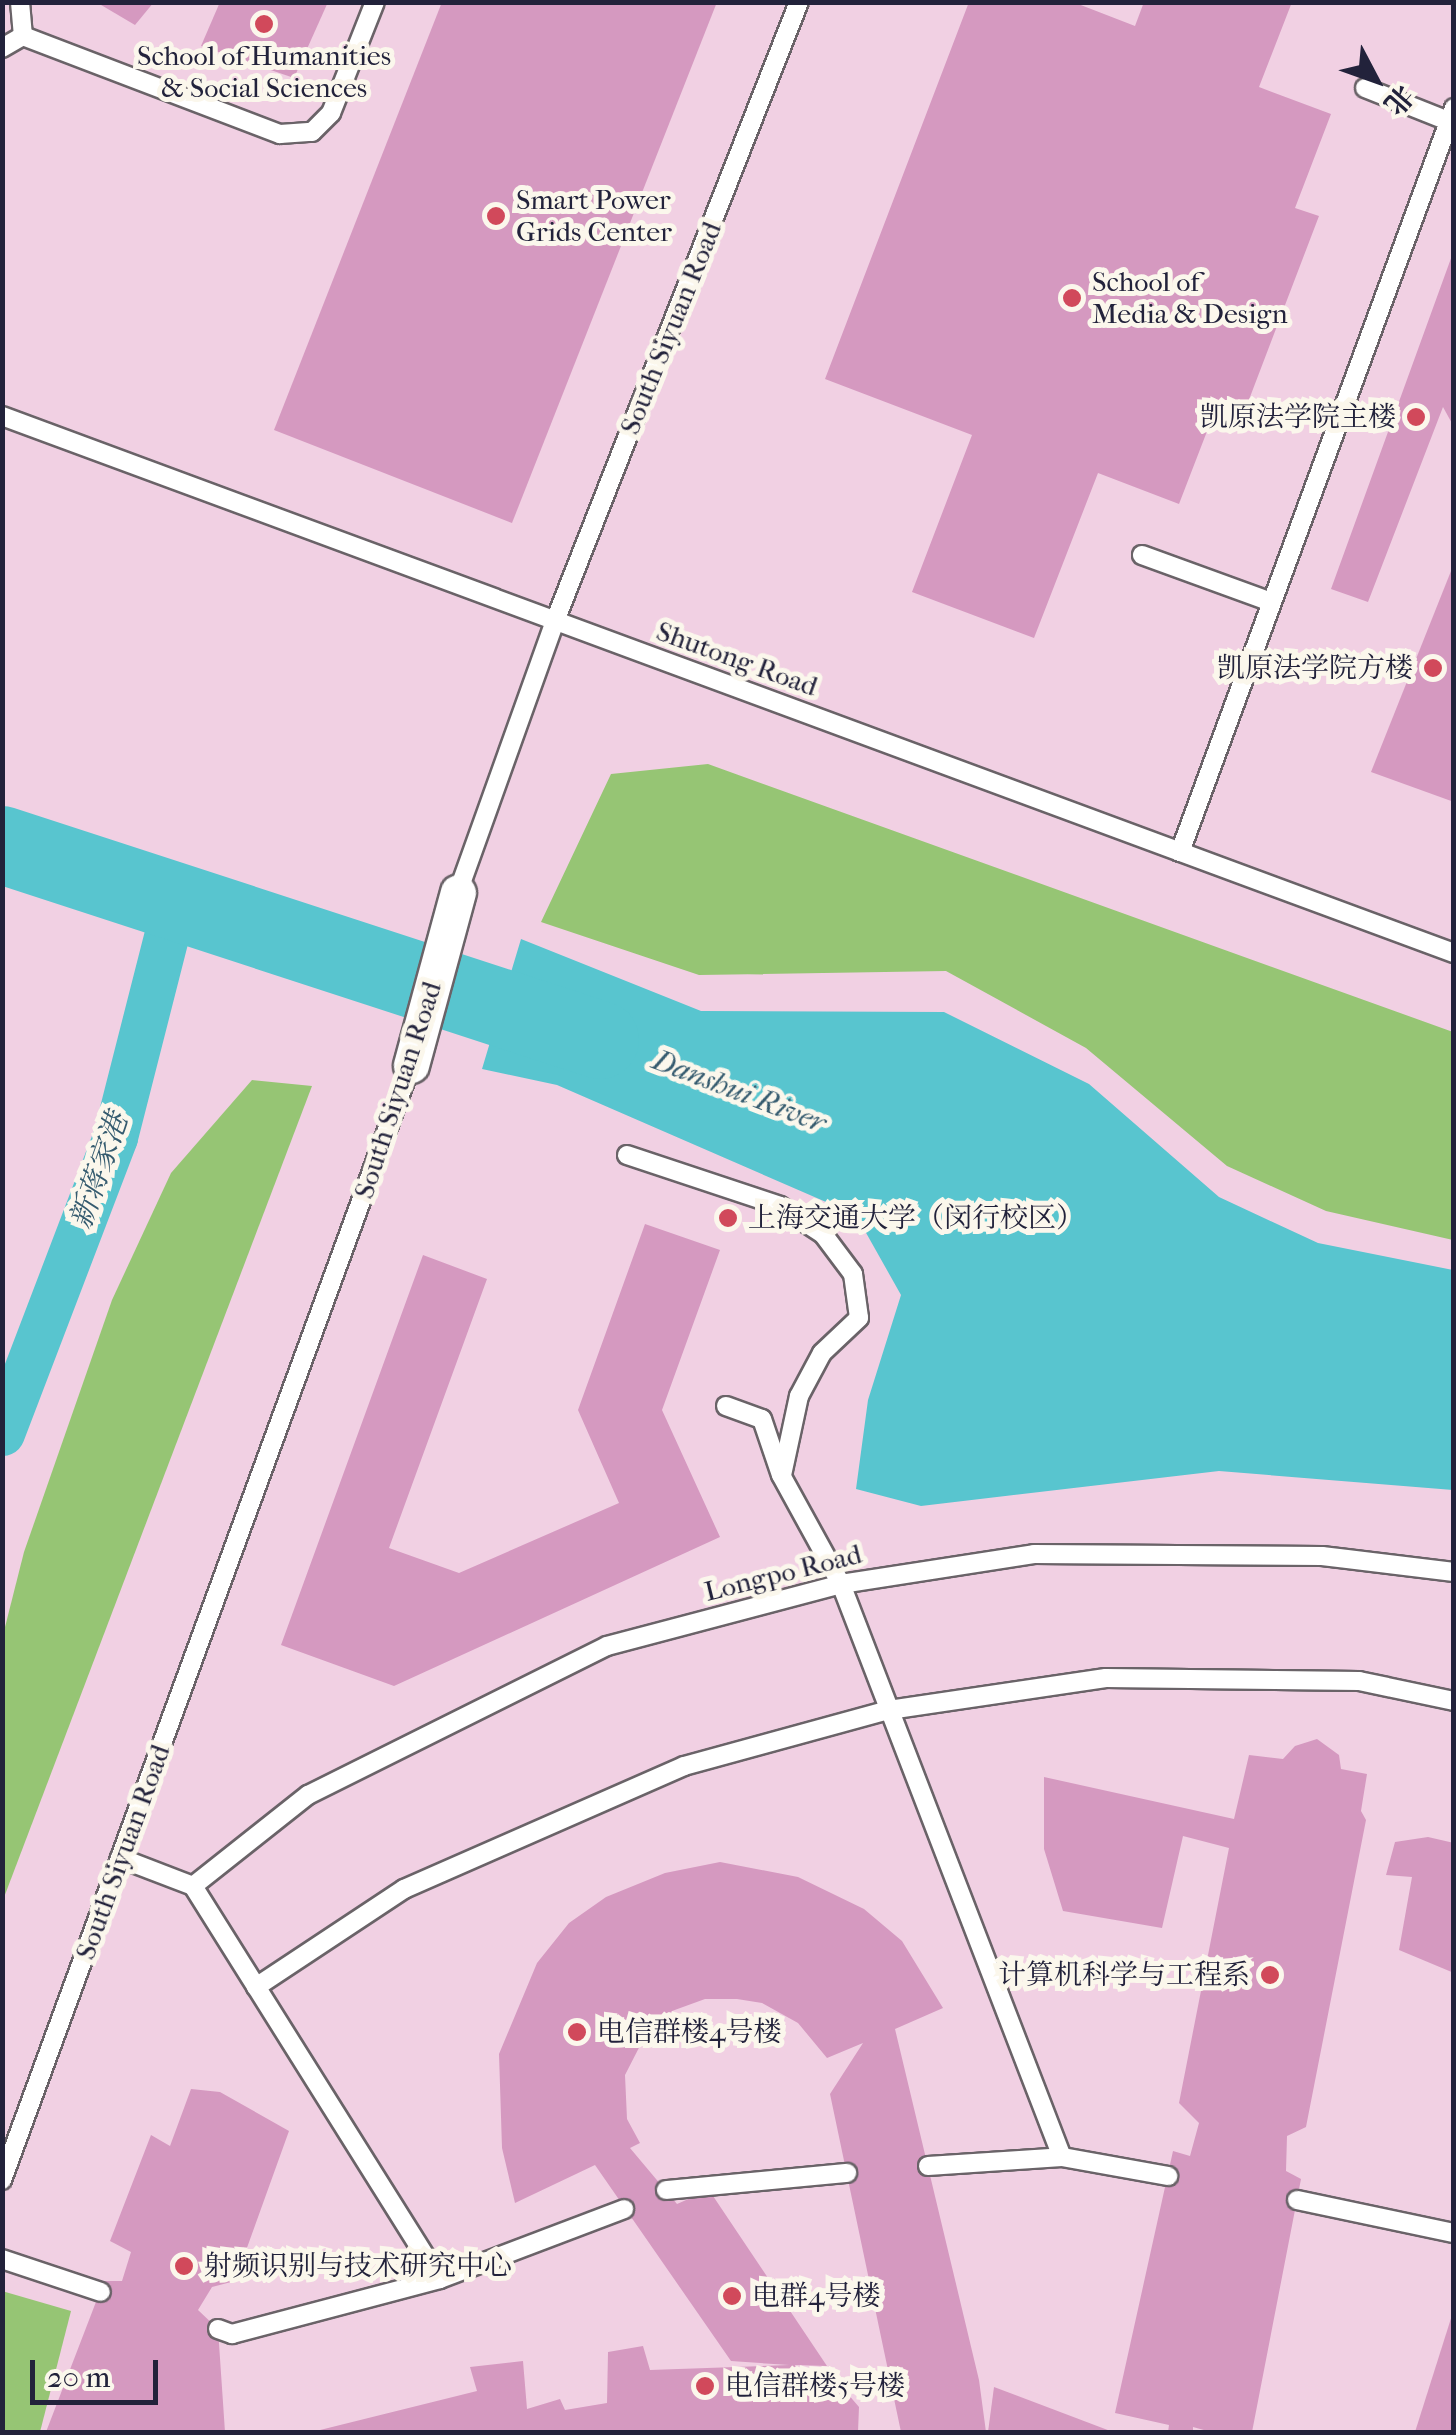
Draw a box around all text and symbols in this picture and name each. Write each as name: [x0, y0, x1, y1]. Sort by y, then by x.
marker: School of Humanities & Social Sciences: [253, 13, 275, 35]
north arrow: [1326, 30, 1426, 130]
place label: School of Humanities & Social Sciences: [137, 39, 391, 105]
text: 北: [1377, 79, 1421, 121]
place label: Smart Power Grids Center: [516, 183, 672, 249]
marker: Smart Power Grids Center: [485, 205, 507, 227]
street label: South Siyuan Road: [613, 217, 729, 439]
place label: School of Media & Design: [1092, 265, 1288, 331]
marker: School of Media & Design: [1061, 287, 1083, 309]
place label: 凯原法学院主楼: [1200, 400, 1396, 434]
marker: 凯原法学院主楼: [1405, 406, 1427, 428]
street label: Shutong Road: [652, 614, 822, 704]
place label: 凯原法学院方楼: [1217, 651, 1413, 685]
marker: 凯原法学院方楼: [1422, 657, 1444, 679]
street label: South Siyuan Road: [347, 977, 449, 1203]
water label: Danshui River: [647, 1043, 831, 1141]
water label: 新蒋家港: [63, 1108, 137, 1234]
place label: 上海交通大学（闵行校区）: [748, 1201, 1084, 1235]
marker: 上海交通大学（闵行校区）: [717, 1207, 739, 1229]
street label: Longpo Road: [701, 1537, 865, 1609]
street label: South Siyuan Road: [69, 1740, 177, 1964]
place label: 计算机科学与工程系: [998, 1958, 1250, 1992]
marker: 计算机科学与工程系: [1259, 1964, 1281, 1986]
place label: 电信群楼4号楼: [597, 2015, 782, 2049]
marker: 电信群楼4号楼: [566, 2021, 588, 2043]
place label: 射频识别与技术研究中心: [204, 2249, 512, 2283]
marker: 射频识别与技术研究中心: [173, 2255, 195, 2277]
place label: 电群4号楼: [752, 2279, 881, 2313]
marker: 电群4号楼: [721, 2285, 743, 2307]
scale bar: [35, 2340, 162, 2402]
text: 20 m: [47, 2360, 110, 2395]
place label: 电信群楼5号楼: [725, 2369, 905, 2403]
marker: 电信群楼5号楼: [694, 2375, 716, 2397]

